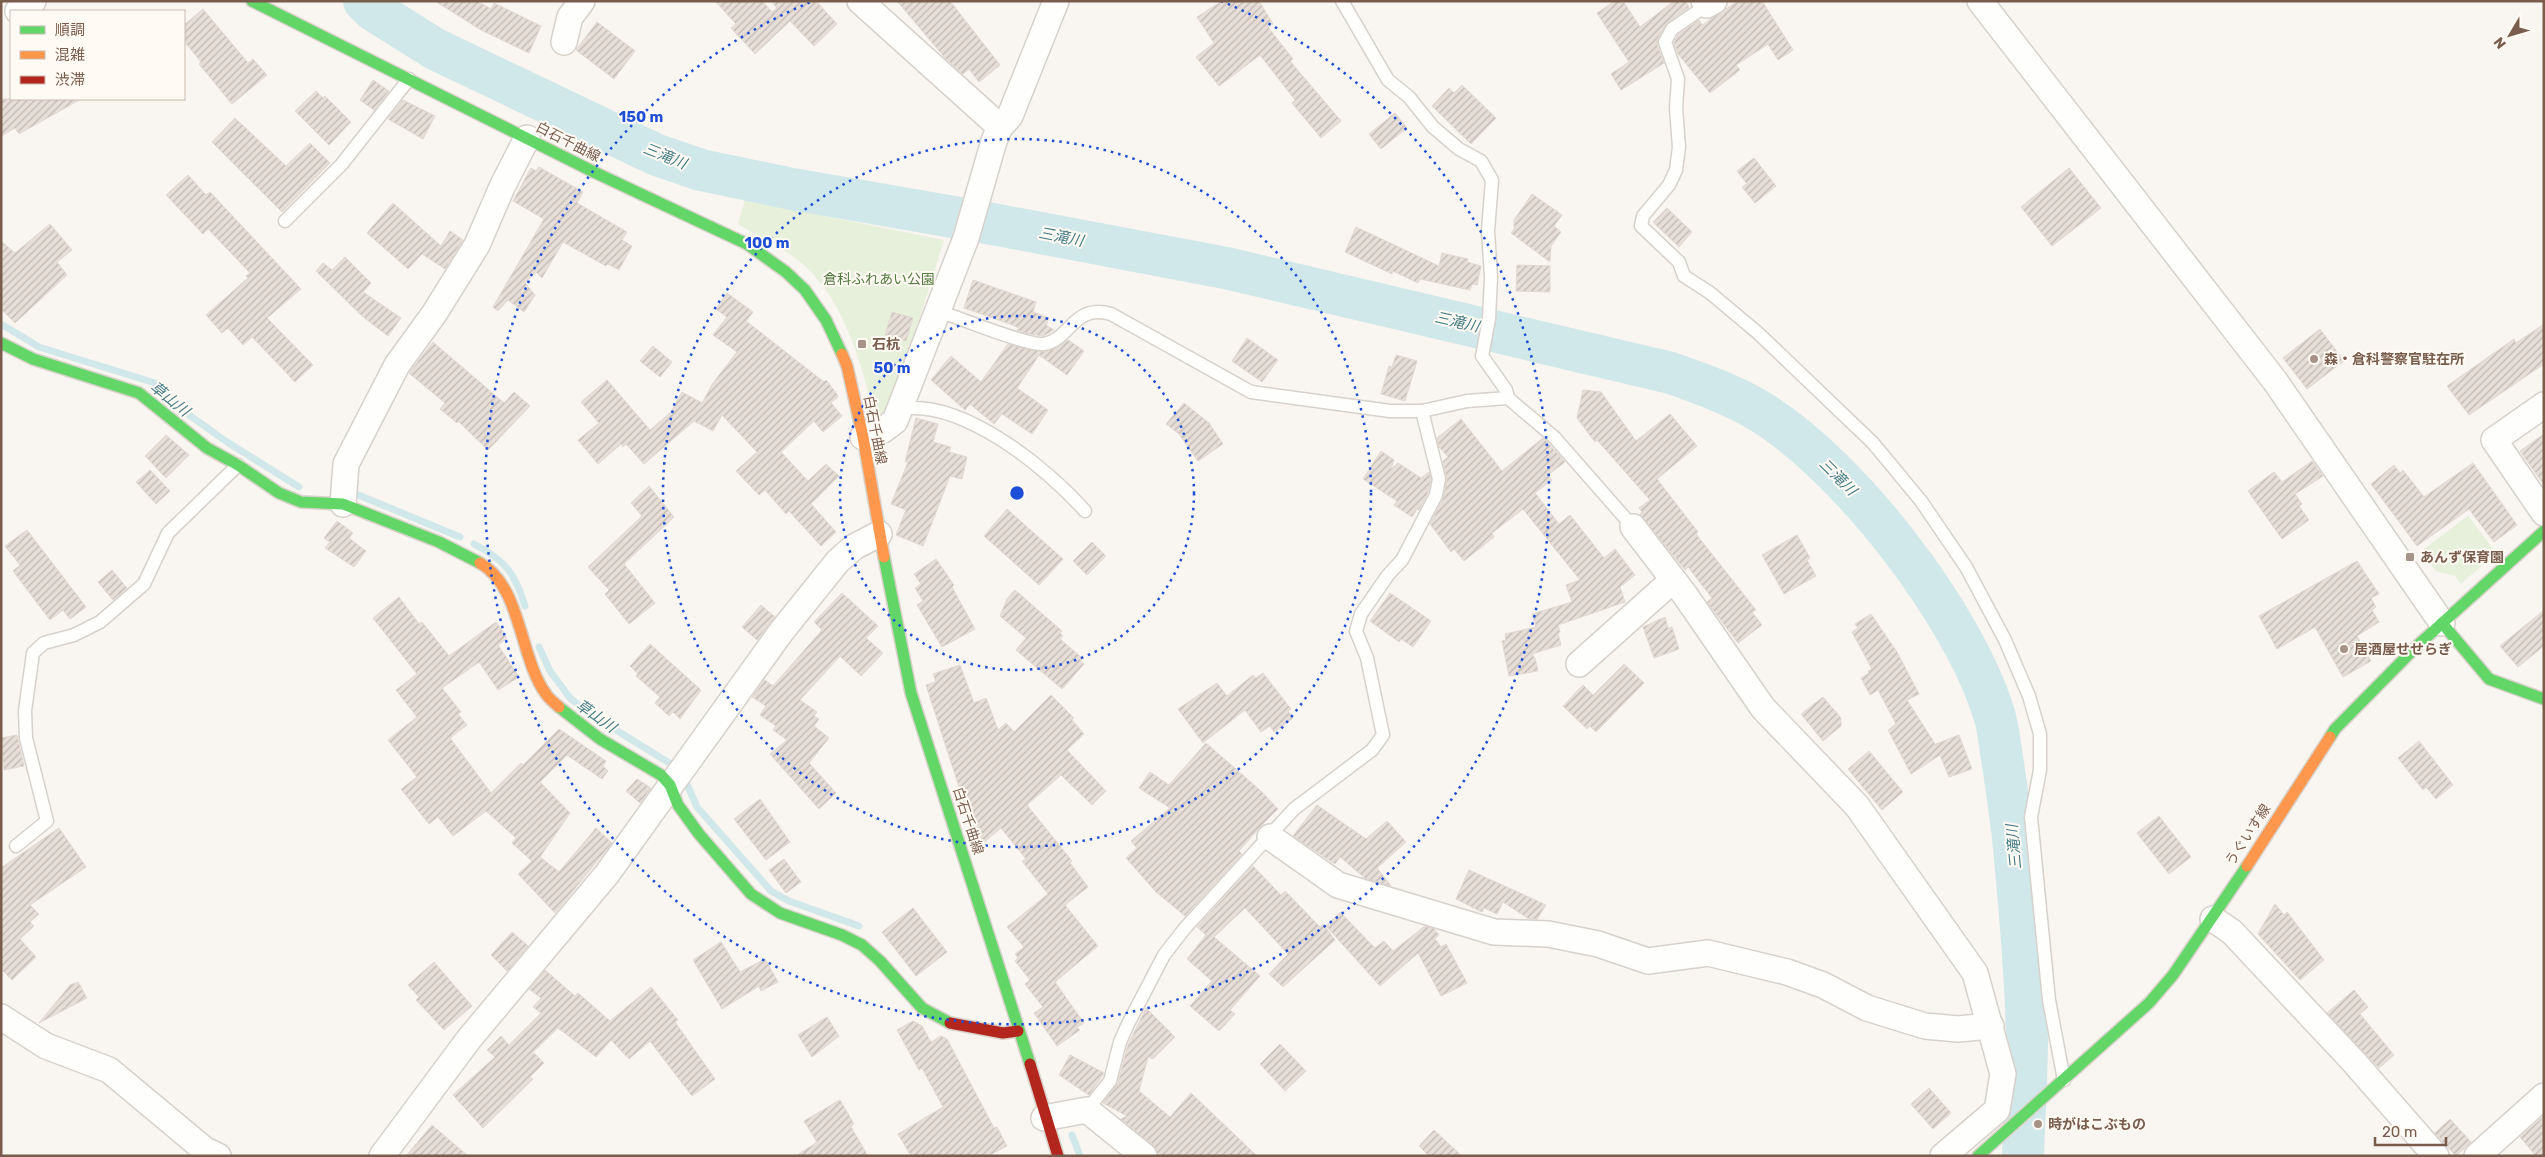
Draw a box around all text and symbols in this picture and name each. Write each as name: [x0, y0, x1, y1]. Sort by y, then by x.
legend: [10, 10, 185, 100]
north arrow: [2485, 10, 2535, 60]
text: 順調: [55, 21, 85, 39]
text: N: [2490, 33, 2510, 52]
text: 混雑: [55, 46, 85, 64]
text: 渋滞: [55, 71, 85, 89]
text: 150 m: [619, 108, 663, 126]
street label: 白石千曲線: [533, 119, 603, 165]
water label: 三滝川: [641, 139, 691, 174]
water label: 三滝川: [1037, 224, 1087, 251]
text: 100 m: [745, 234, 789, 252]
park label: 倉科ふれあい公園: [823, 271, 935, 288]
water label: 三滝川: [1433, 308, 1483, 336]
place label: 石杭: [872, 336, 900, 353]
marker: 石杭: [856, 338, 868, 350]
place label: 森・倉科警察官駐在所: [2324, 351, 2464, 368]
marker: 森・倉科警察官駐在所: [2308, 353, 2320, 365]
text: 50 m: [874, 359, 910, 377]
water label: 草山川: [147, 378, 195, 421]
street label: 白石千曲線: [860, 394, 890, 466]
water label: 三滝川: [1816, 455, 1862, 501]
centre of rings: [1008, 484, 1026, 502]
place label: あんず保育園: [2420, 549, 2504, 566]
marker: あんず保育園: [2404, 551, 2416, 563]
place label: 居酒屋せせらぎ: [2354, 641, 2452, 658]
marker: 居酒屋せせらぎ: [2338, 643, 2350, 655]
water label: 草山川: [572, 696, 621, 737]
street label: 白石千曲線: [949, 785, 987, 857]
street label: うぐいす線: [2222, 801, 2274, 869]
water label: 三滝川: [2003, 822, 2025, 870]
scale bar: [2375, 1114, 2446, 1146]
place label: 時がはこぶもの: [2048, 1116, 2146, 1133]
marker: 時がはこぶもの: [2032, 1118, 2044, 1130]
text: 20 m: [2382, 1123, 2417, 1141]

